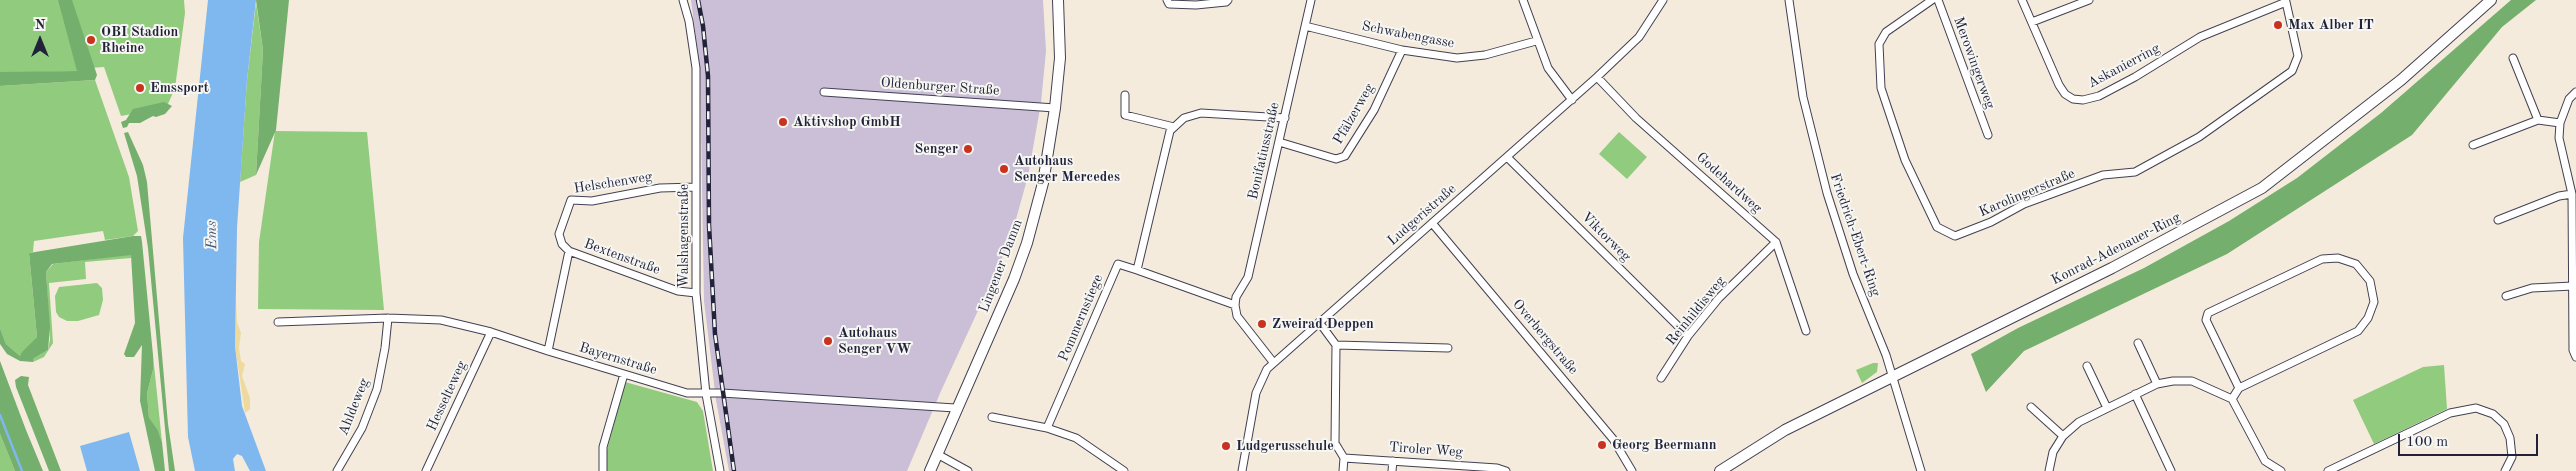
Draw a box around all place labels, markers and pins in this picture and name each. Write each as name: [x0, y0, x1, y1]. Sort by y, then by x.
place label: Max Alber IT: [2288, 17, 2374, 33]
marker: Max Alber IT: [2272, 19, 2284, 31]
place label: OBI Stadion Rheine: [101, 24, 178, 56]
marker: OBI Stadion Rheine: [85, 34, 97, 46]
place label: Emssport: [150, 80, 209, 96]
marker: Emssport: [134, 82, 146, 94]
place label: Aktivshop GmbH: [793, 114, 901, 130]
marker: Aktivshop GmbH: [777, 116, 789, 128]
place label: Senger: [914, 141, 958, 157]
marker: Senger: [962, 143, 974, 155]
place label: Autohaus Senger Mercedes: [1014, 153, 1120, 186]
marker: Autohaus Senger Mercedes: [998, 163, 1010, 175]
place label: Zweirad Deppen: [1272, 316, 1374, 332]
marker: Zweirad Deppen: [1256, 318, 1268, 330]
place label: Autohaus Senger VW: [838, 325, 911, 358]
marker: Autohaus Senger VW: [822, 335, 834, 347]
place label: Georg Beermann: [1612, 437, 1717, 453]
place label: Ludgerusschule: [1236, 438, 1334, 454]
marker: Georg Beermann: [1596, 439, 1608, 451]
marker: Ludgerusschule: [1220, 440, 1232, 452]

